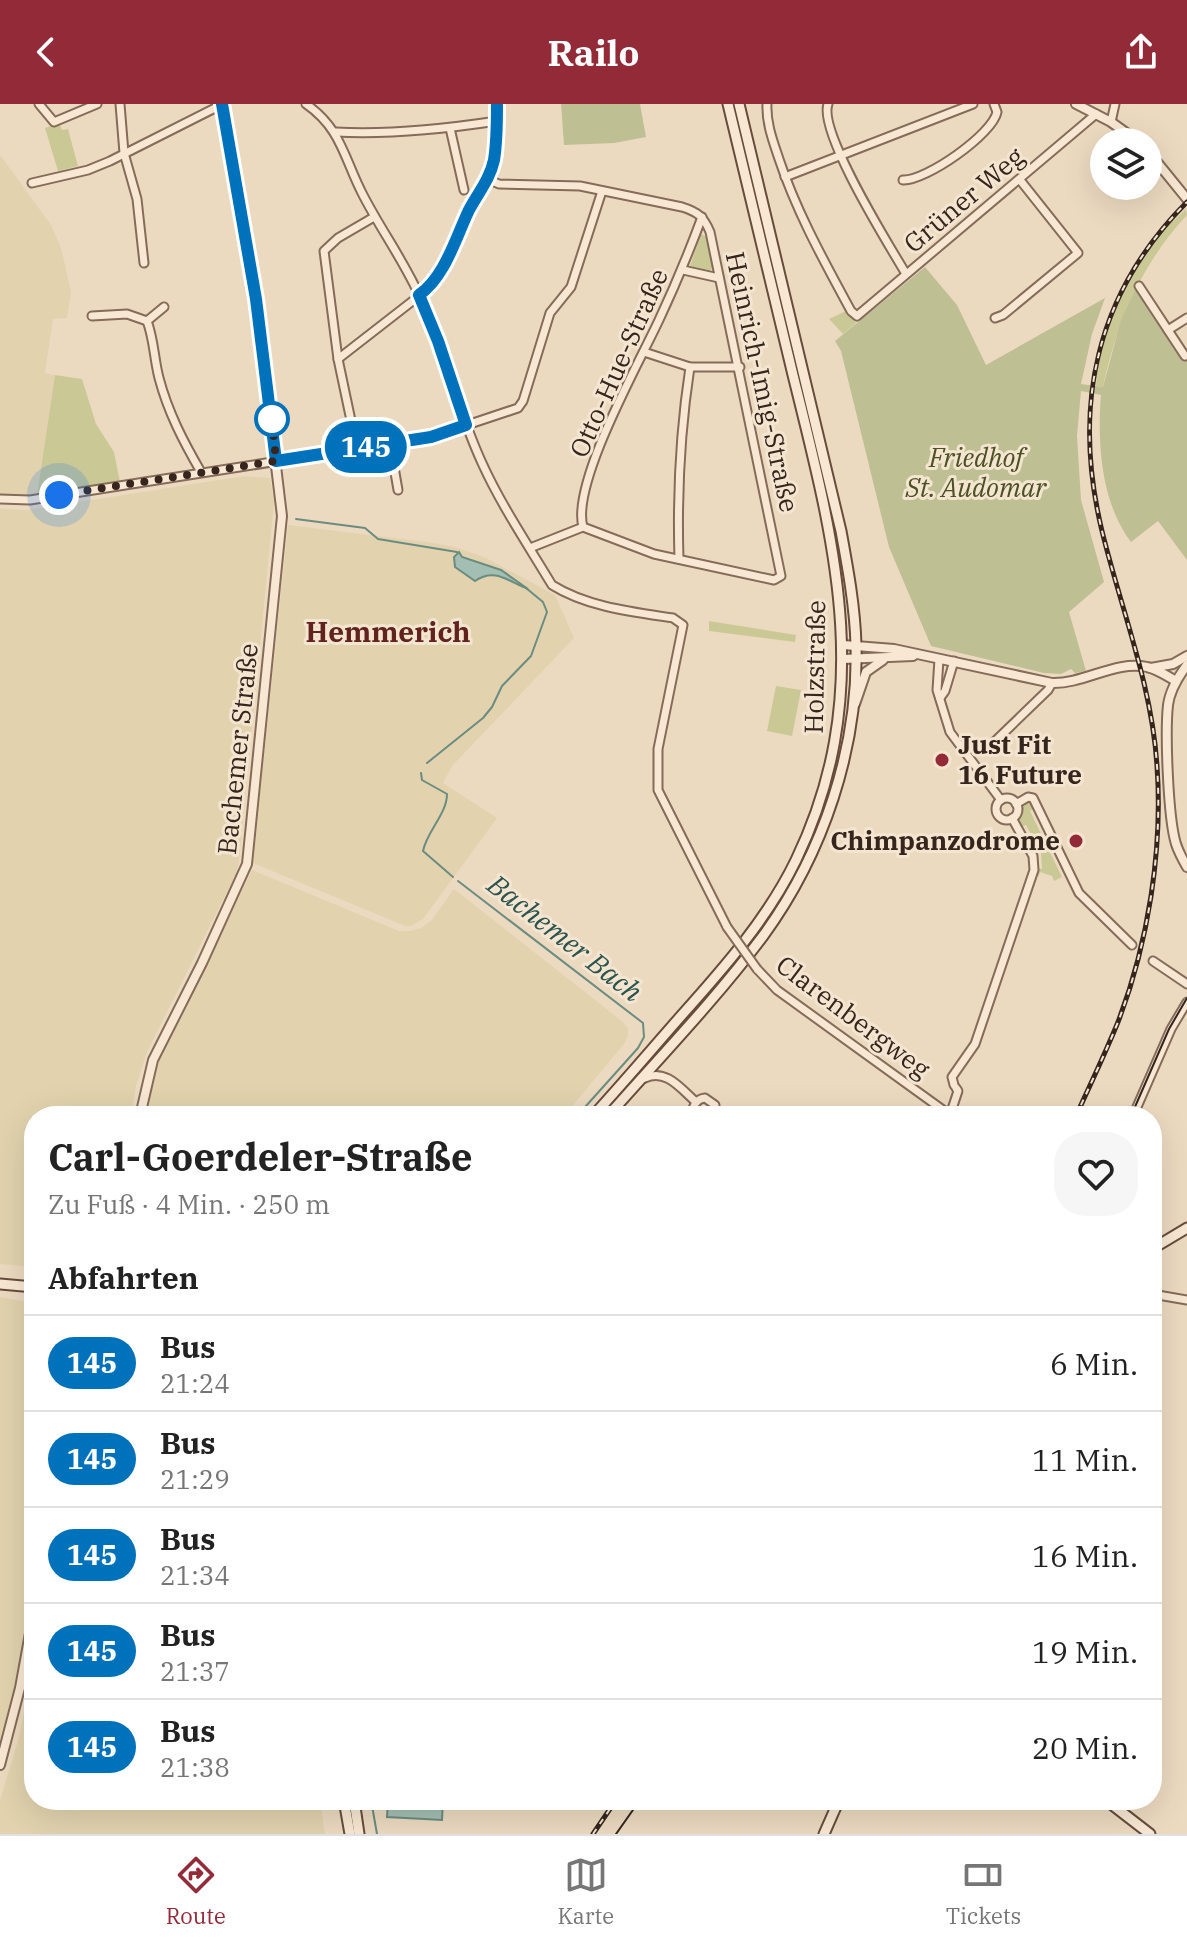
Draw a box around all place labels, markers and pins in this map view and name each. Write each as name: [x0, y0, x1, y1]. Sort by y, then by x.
unlabelled marker: [255, 402, 289, 436]
place label: Just Fit 16 Future: [958, 727, 1082, 791]
marker: Just Fit 16 Future: [933, 751, 951, 769]
place label: Chimpanzodrome: [830, 823, 1060, 857]
marker: Chimpanzodrome: [1067, 832, 1085, 850]

